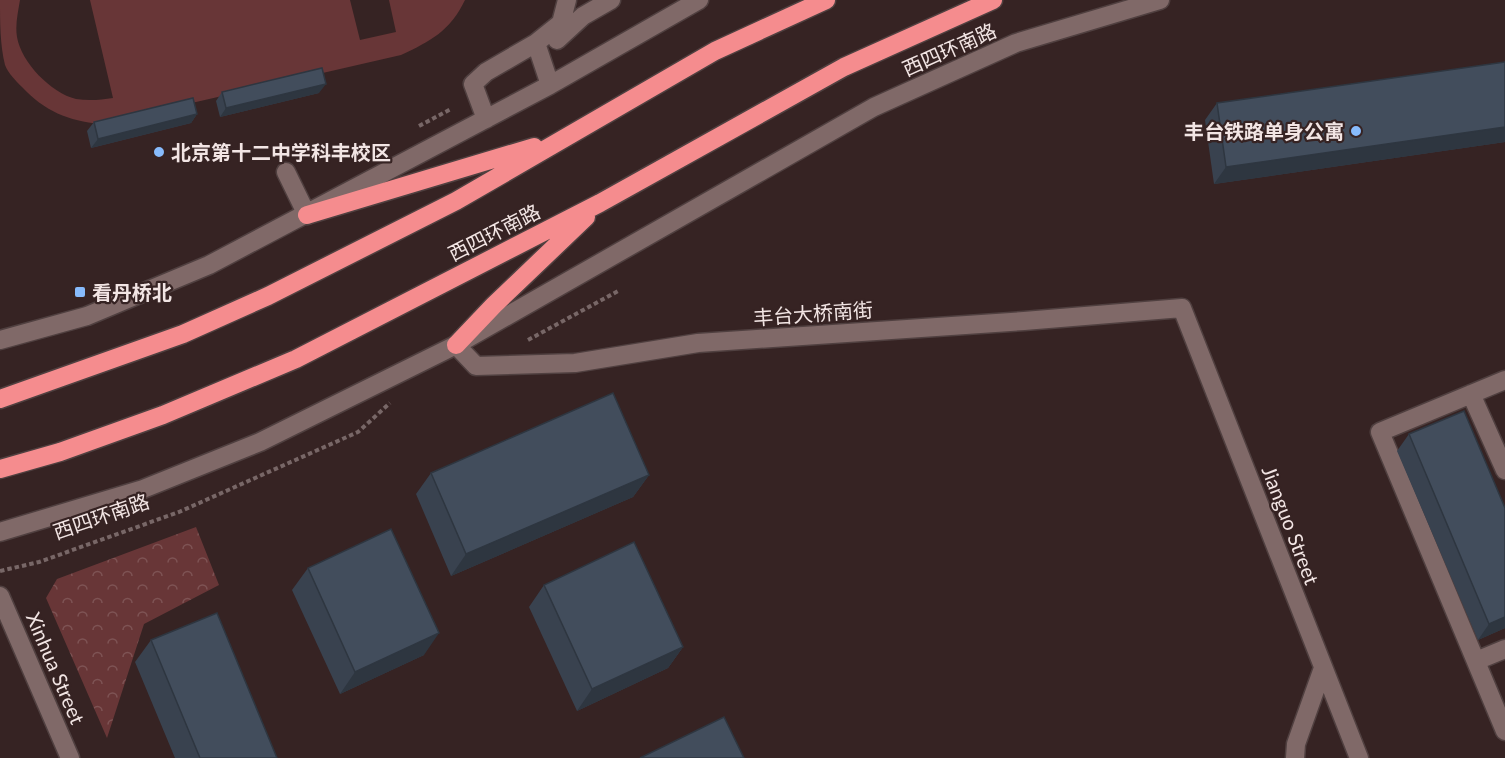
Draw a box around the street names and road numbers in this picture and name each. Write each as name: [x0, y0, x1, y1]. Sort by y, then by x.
street label: 西四环南路: [898, 18, 1000, 80]
street label: 西四环南路: [444, 199, 544, 265]
street label: 丰台大桥南街: [752, 297, 874, 329]
street label: Jianguo Street: [1257, 462, 1325, 588]
street label: 西四环南路: [50, 488, 152, 544]
street label: Xinhua Street: [22, 609, 90, 727]

